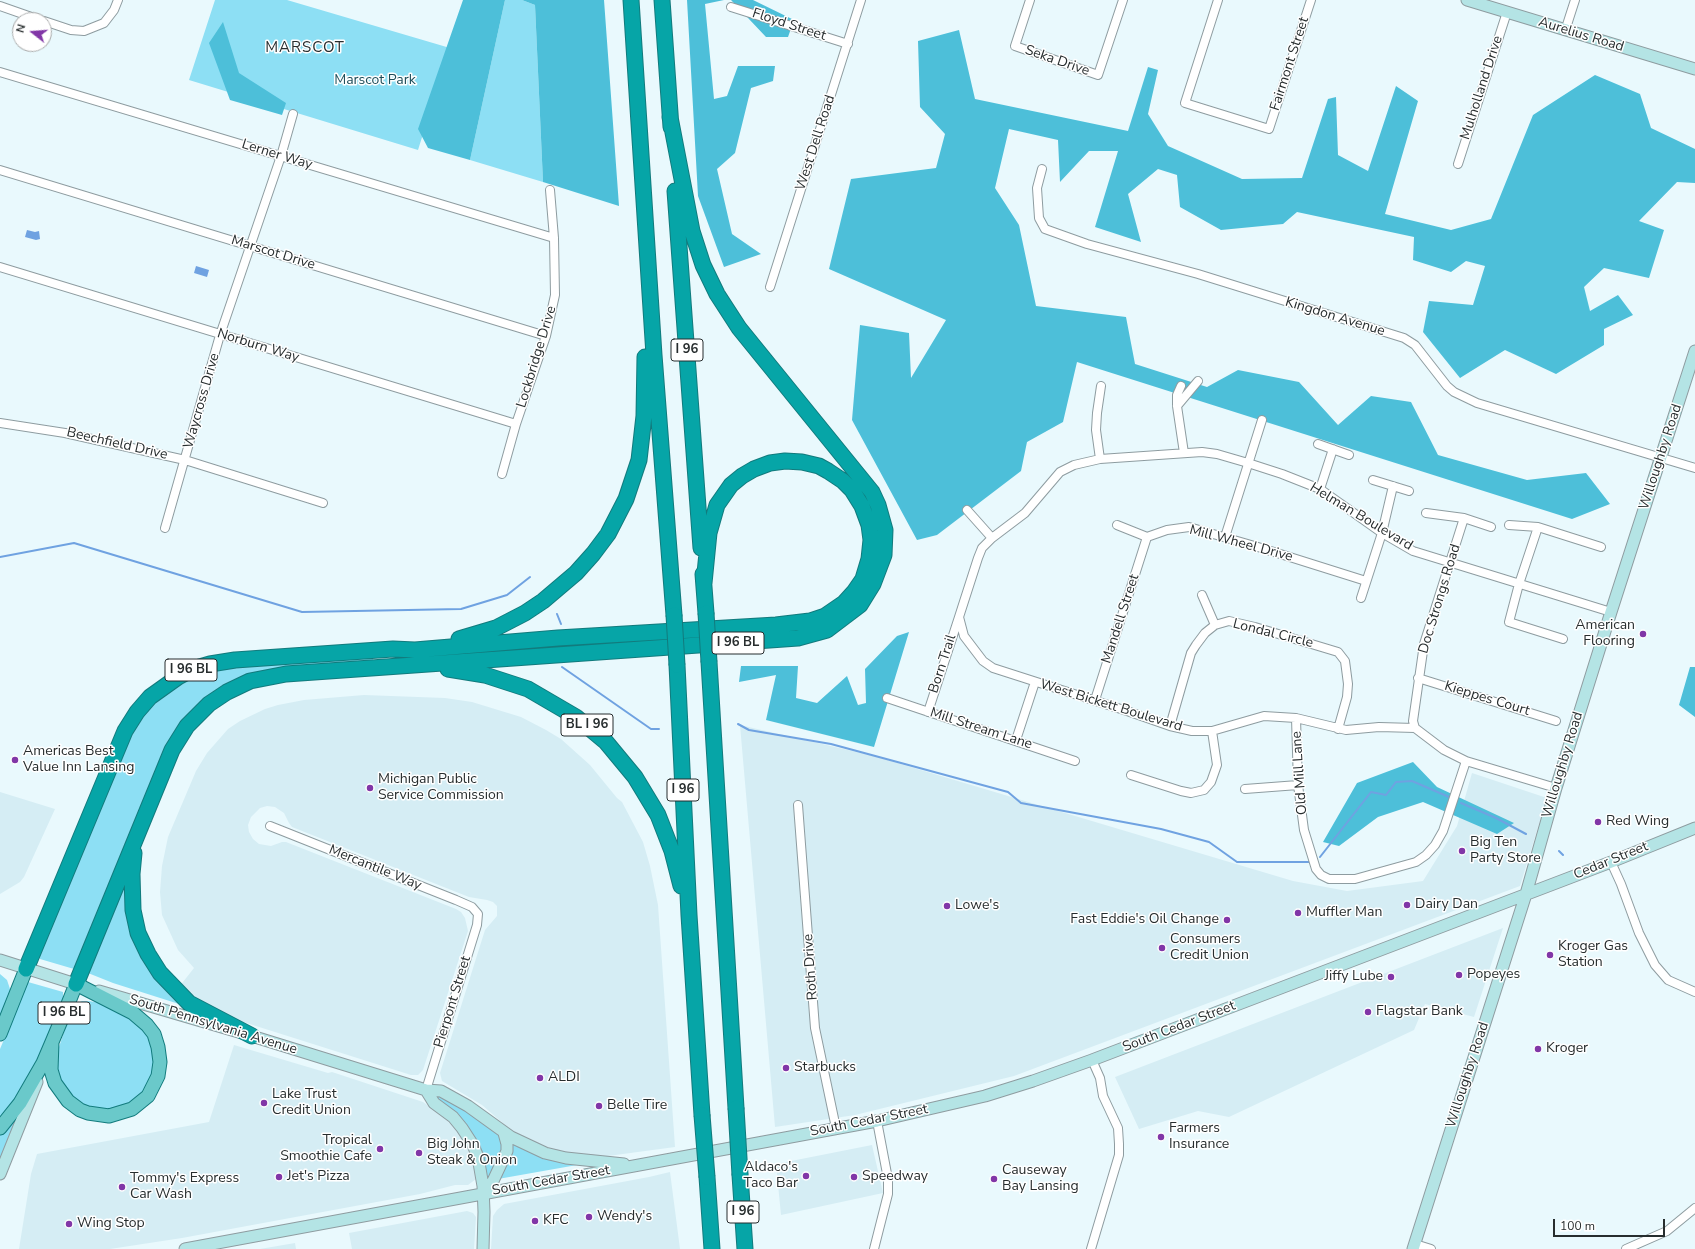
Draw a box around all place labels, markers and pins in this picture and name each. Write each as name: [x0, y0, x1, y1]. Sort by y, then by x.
place label: American Flooring: [1575, 618, 1635, 650]
marker: American Flooring: [1638, 629, 1648, 639]
place label: Americas Best Value Inn Lansing: [23, 744, 135, 776]
marker: Americas Best Value Inn Lansing: [10, 755, 20, 765]
place label: Michigan Public Service Commission: [378, 772, 504, 804]
marker: Michigan Public Service Commission: [365, 783, 375, 793]
place label: Red Wing: [1606, 814, 1669, 830]
marker: Red Wing: [1593, 817, 1603, 827]
place label: Big Ten Party Store: [1470, 835, 1541, 868]
marker: Big Ten Party Store: [1457, 846, 1467, 856]
place label: Dairy Dan: [1415, 897, 1478, 913]
place label: Lowe's: [955, 898, 999, 914]
marker: Dairy Dan: [1402, 900, 1412, 910]
marker: Lowe's: [942, 901, 952, 911]
place label: Muffler Man: [1306, 905, 1382, 921]
marker: Muffler Man: [1293, 908, 1303, 918]
place label: Fast Eddie's Oil Change: [1070, 912, 1219, 928]
marker: Fast Eddie's Oil Change: [1222, 915, 1232, 925]
place label: Consumers Credit Union: [1170, 932, 1249, 964]
place label: Kroger Gas Station: [1558, 939, 1628, 972]
marker: Consumers Credit Union: [1157, 943, 1167, 953]
marker: Kroger Gas Station: [1545, 950, 1555, 960]
place label: Popeyes: [1467, 967, 1520, 983]
place label: Jiffy Lube: [1325, 969, 1383, 985]
marker: Popeyes: [1454, 970, 1464, 980]
marker: Jiffy Lube: [1386, 972, 1396, 982]
place label: Flagstar Bank: [1376, 1004, 1463, 1020]
marker: Flagstar Bank: [1363, 1007, 1373, 1017]
place label: Kroger: [1546, 1041, 1588, 1057]
marker: Kroger: [1533, 1044, 1543, 1054]
place label: Starbucks: [794, 1060, 856, 1076]
marker: Starbucks: [781, 1063, 791, 1073]
place label: ALDI: [548, 1070, 580, 1086]
marker: ALDI: [535, 1073, 545, 1083]
place label: Lake Trust Credit Union: [272, 1087, 351, 1120]
marker: Lake Trust Credit Union: [259, 1098, 269, 1108]
place label: Belle Tire: [607, 1098, 667, 1114]
marker: Belle Tire: [594, 1101, 604, 1111]
place label: Farmers Insurance: [1169, 1121, 1229, 1154]
marker: Farmers Insurance: [1156, 1132, 1166, 1142]
place label: Tropical Smoothie Cafe: [280, 1133, 372, 1166]
place label: Big John Steak & Onion: [427, 1137, 517, 1170]
marker: Tropical Smoothie Cafe: [375, 1144, 385, 1154]
marker: Big John Steak & Onion: [414, 1148, 424, 1158]
place label: Aldaco's Taco Bar: [744, 1160, 798, 1192]
place label: Causeway Bay Lansing: [1002, 1163, 1079, 1196]
place label: Jet's Pizza: [287, 1169, 350, 1185]
place label: Speedway: [862, 1169, 928, 1185]
place label: Tommy's Express Car Wash: [130, 1171, 239, 1204]
marker: Aldaco's Taco Bar: [801, 1171, 811, 1181]
marker: Jet's Pizza: [274, 1172, 284, 1182]
marker: Speedway: [849, 1172, 859, 1182]
marker: Causeway Bay Lansing: [989, 1174, 999, 1184]
marker: Tommy's Express Car Wash: [117, 1182, 127, 1192]
place label: Wendy's: [597, 1209, 652, 1225]
marker: Wendy's: [584, 1212, 594, 1222]
place label: KFC: [543, 1213, 569, 1229]
place label: Wing Stop: [77, 1216, 145, 1232]
marker: KFC: [530, 1216, 540, 1226]
marker: Wing Stop: [64, 1219, 74, 1229]

